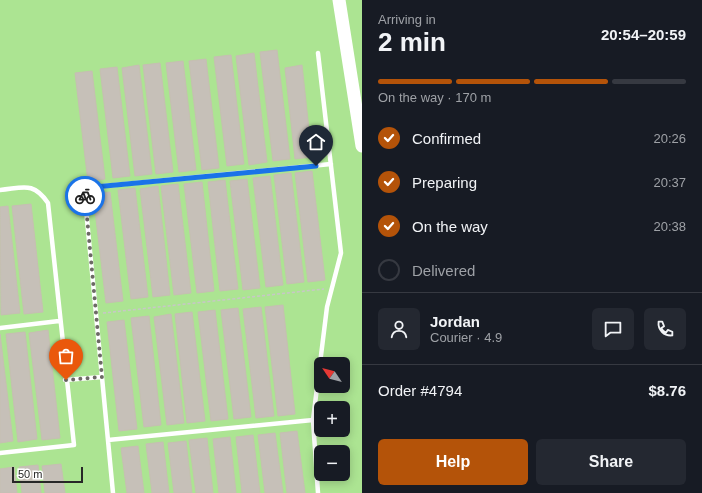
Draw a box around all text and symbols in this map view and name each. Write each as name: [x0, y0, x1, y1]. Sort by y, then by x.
text: Arriving in: [378, 12, 436, 27]
text: 20:54–20:59: [601, 26, 686, 43]
text: 2 min: [378, 27, 446, 57]
text: On the way · 170 m: [378, 90, 491, 105]
pin: [299, 125, 333, 166]
icon: check: [378, 127, 400, 149]
text: Confirmed: [412, 130, 481, 147]
icon: home: [305, 131, 327, 153]
text: 20:26: [653, 131, 686, 146]
icon: check: [378, 171, 400, 193]
text: Preparing: [412, 174, 477, 191]
text: 20:37: [653, 175, 686, 190]
courier: [65, 176, 105, 216]
icon: bike: [74, 185, 96, 207]
icon: check: [378, 215, 400, 237]
text: On the way: [412, 218, 488, 235]
text: 20:38: [653, 219, 686, 234]
text: Delivered: [412, 262, 475, 279]
button: person: [378, 308, 420, 350]
button: chat: [592, 308, 634, 350]
button: phone: [644, 308, 686, 350]
text: Jordan: [430, 313, 480, 330]
text: Courier · 4.9: [430, 330, 502, 345]
pin: [49, 339, 83, 380]
icon: bag: [55, 345, 77, 367]
north arrow: [314, 357, 350, 393]
map controls: [314, 357, 350, 481]
text: Order #4794: [378, 382, 462, 399]
text: $8.76: [648, 382, 686, 399]
button: +: [314, 401, 350, 437]
button: Help: [378, 439, 528, 485]
button: Share: [536, 439, 686, 485]
button: −: [314, 445, 350, 481]
scale bar: [12, 465, 83, 484]
text: 50 m: [18, 468, 42, 480]

